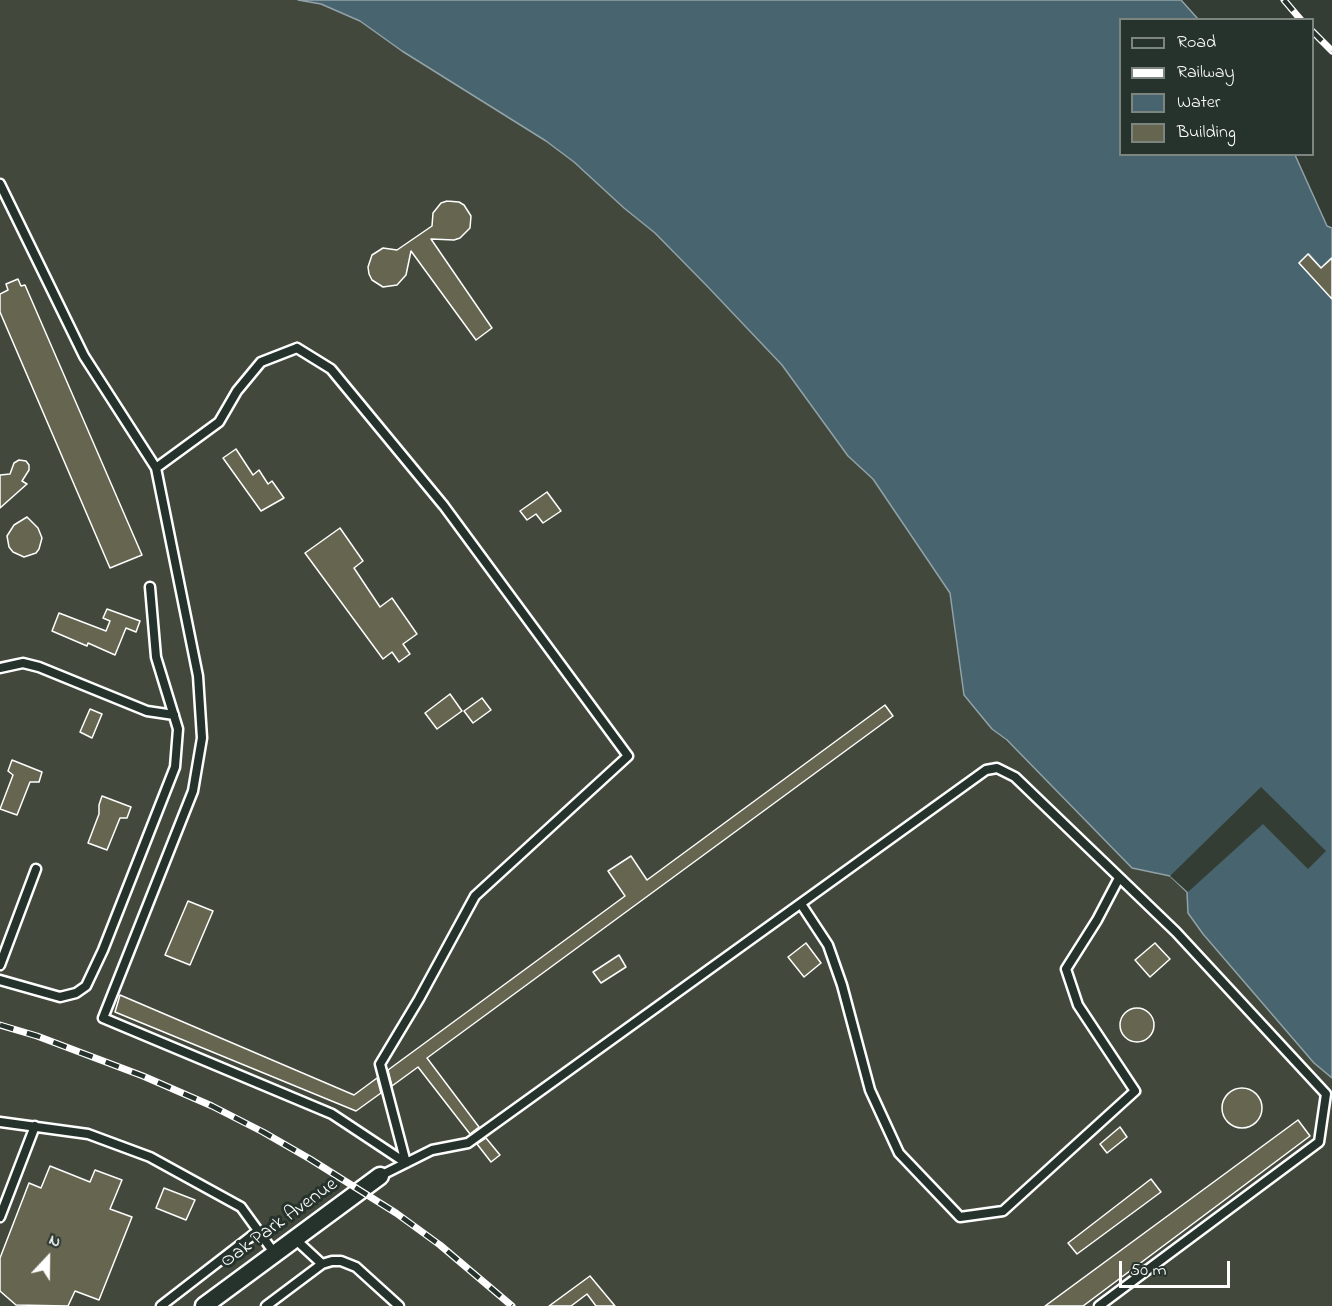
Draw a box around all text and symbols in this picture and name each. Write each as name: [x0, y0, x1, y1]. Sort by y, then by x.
legend: [1119, 18, 1314, 156]
text: Road: [1177, 30, 1216, 56]
text: Railway: [1177, 60, 1234, 86]
text: Water: [1177, 90, 1220, 116]
text: Building: [1177, 120, 1236, 146]
street label: Oak Park Avenue: [217, 1174, 343, 1274]
north arrow: [18, 1228, 78, 1288]
text: N: [45, 1228, 64, 1254]
scale bar: [1122, 1249, 1233, 1287]
text: 50 m: [1130, 1258, 1167, 1284]

